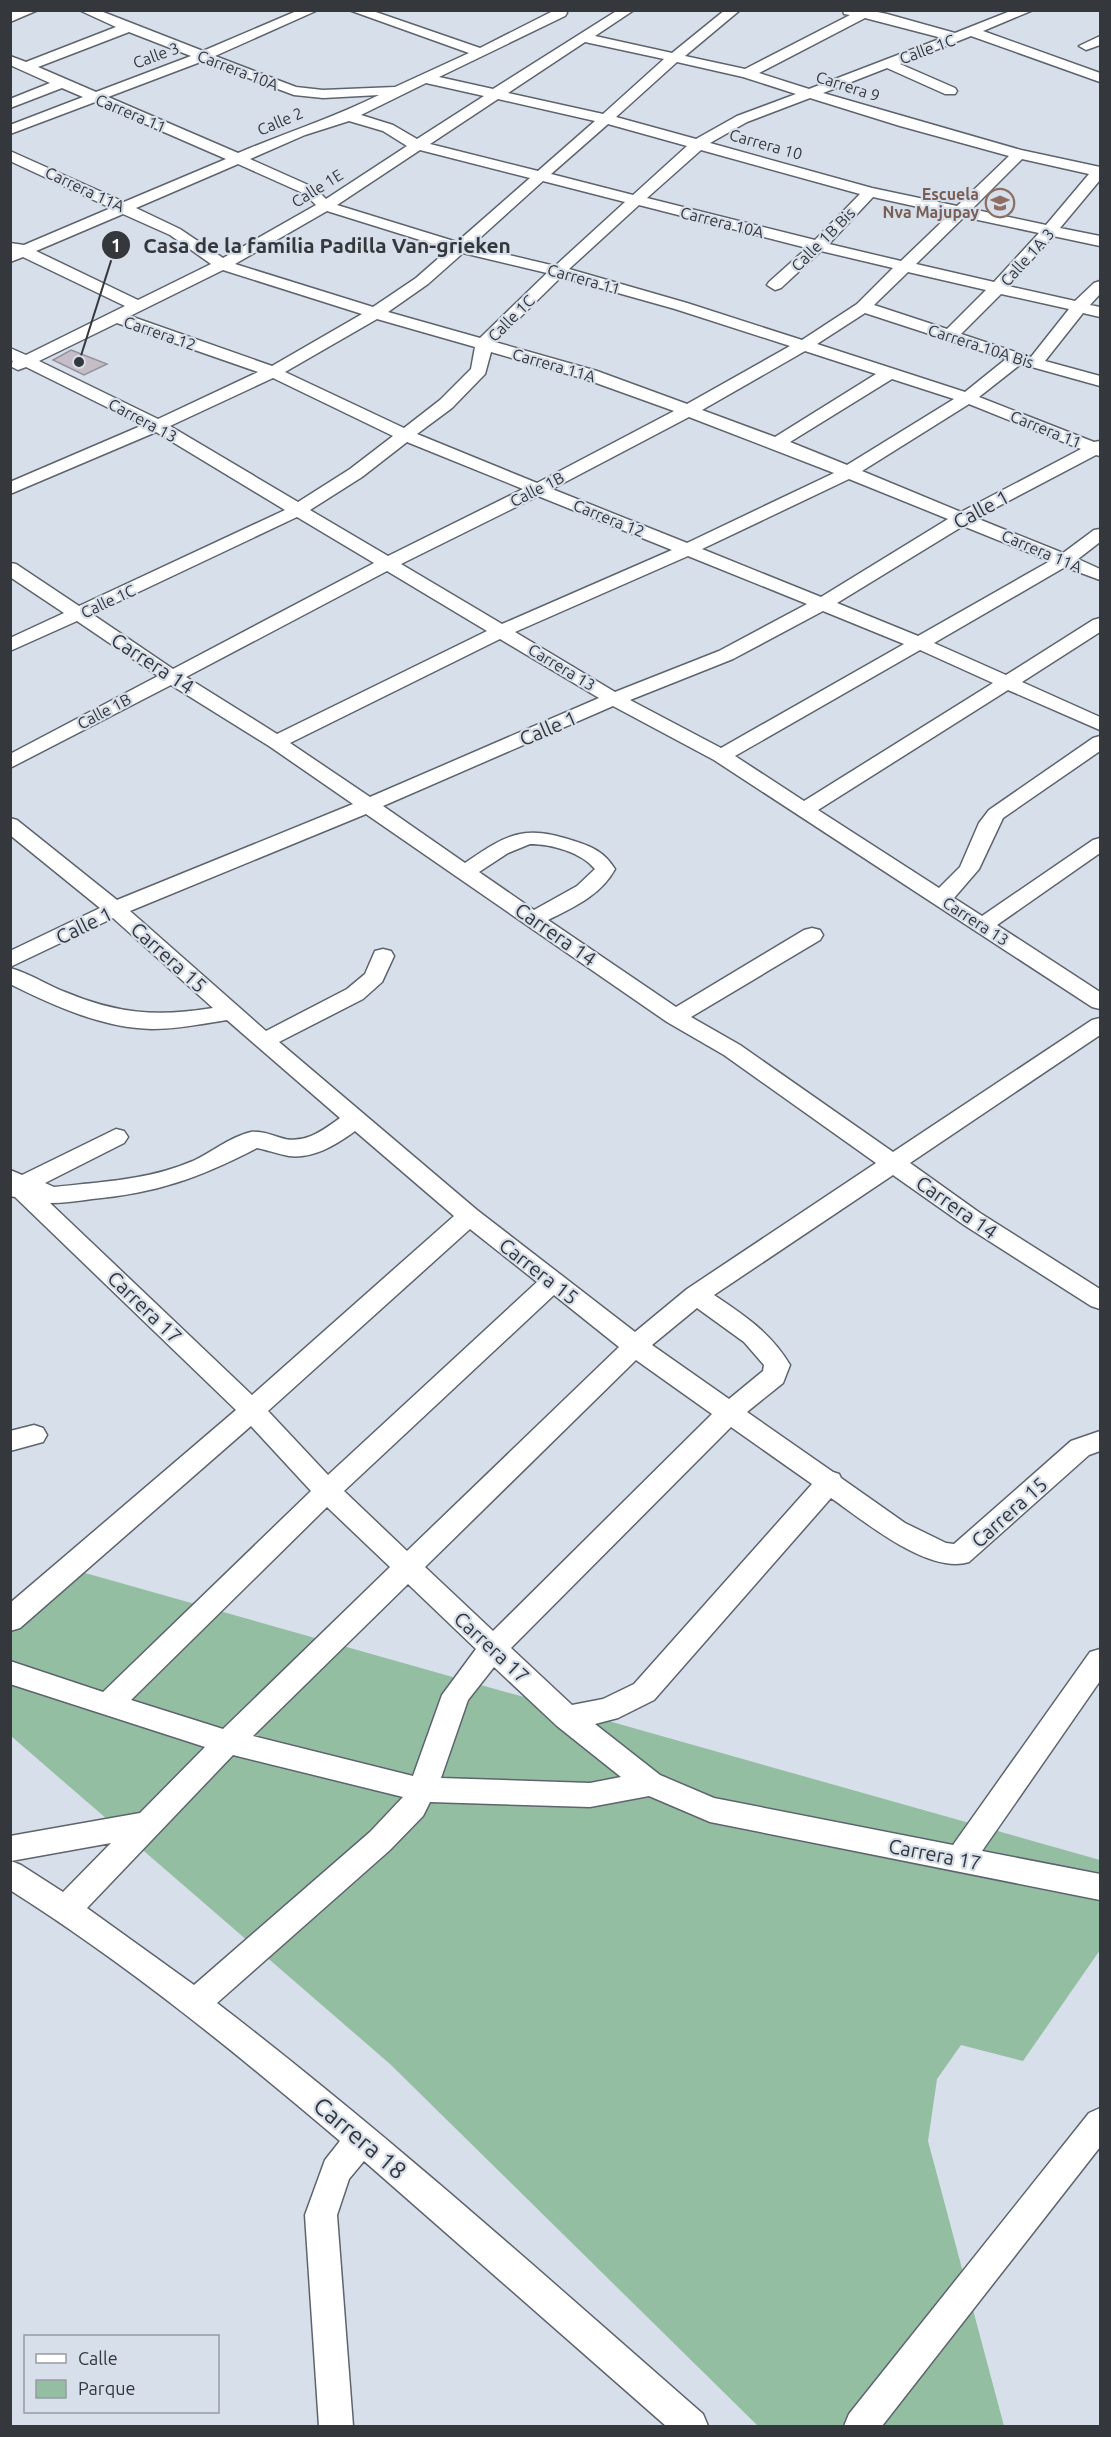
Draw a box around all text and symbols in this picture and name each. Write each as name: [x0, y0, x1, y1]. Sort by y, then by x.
street label: Calle 1C: [897, 31, 957, 67]
street label: Calle 3: [130, 38, 182, 72]
street label: Carrera 10A: [195, 46, 282, 94]
street label: Carrera 9: [814, 67, 882, 105]
street label: Carrera 11: [93, 90, 169, 136]
street label: Calle 2: [254, 103, 306, 139]
street label: Carrera 10: [727, 125, 805, 163]
street label: Carrera 11A: [43, 163, 128, 215]
street label: Calle 1E: [288, 165, 346, 211]
place label: Escuela Nva Majupay: [883, 185, 979, 221]
school or university icon: Escuela Nva Majupay: [984, 187, 1016, 219]
street label: Carrera 10A: [678, 203, 766, 241]
street label: Calle 1B Bis: [787, 203, 859, 275]
street label: Calle 1A 3: [997, 225, 1057, 289]
callout: Casa de la familia Padilla Van-grieken: [101, 226, 523, 265]
text: Casa de la familia Padilla Van-grieken: [143, 233, 511, 257]
text: 1: [111, 235, 121, 255]
street label: Carrera 11: [545, 260, 623, 298]
street label: Calle 1C: [484, 291, 538, 345]
street label: Carrera 12: [122, 312, 198, 354]
street label: Carrera 10A Bis: [926, 320, 1036, 372]
street label: Carrera 11A: [510, 345, 598, 386]
street label: Carrera 13: [106, 394, 180, 446]
street label: Carrera 11: [1008, 407, 1084, 451]
street label: Calle 1B: [507, 468, 567, 510]
street label: Calle 1: [949, 485, 1013, 533]
street label: Carrera 12: [571, 496, 647, 540]
street label: Carrera 11A: [999, 526, 1085, 576]
street label: Calle 1C: [78, 581, 138, 621]
street label: Carrera 14: [107, 628, 199, 698]
street label: Carrera 13: [525, 640, 599, 694]
street label: Calle 1B: [74, 689, 134, 733]
street label: Calle 1: [516, 706, 580, 750]
street label: Carrera 13: [940, 893, 1012, 949]
street label: Carrera 14: [511, 898, 601, 970]
street label: Calle 1: [52, 902, 116, 948]
street label: Carrera 15: [126, 917, 212, 997]
street label: Carrera 14: [912, 1171, 1002, 1243]
street label: Carrera 15: [495, 1233, 583, 1309]
street label: Carrera 17: [103, 1266, 187, 1348]
street label: Carrera 15: [966, 1472, 1052, 1552]
street label: Carrera 17: [450, 1607, 534, 1687]
street label: Carrera 17: [887, 1834, 983, 1874]
street label: Carrera 18: [308, 2092, 412, 2184]
legend: [24, 2335, 219, 2413]
text: Calle: [78, 2348, 118, 2368]
text: Parque: [78, 2378, 135, 2398]

